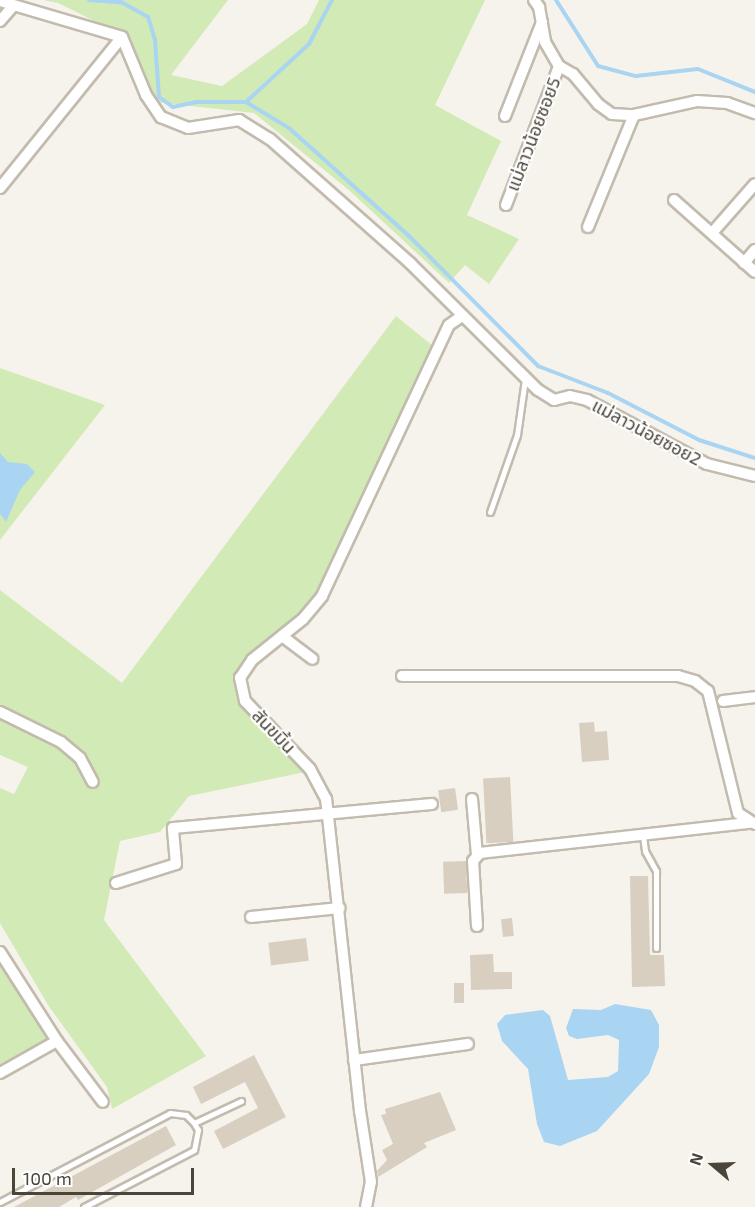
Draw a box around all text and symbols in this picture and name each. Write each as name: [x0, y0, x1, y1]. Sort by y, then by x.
street label: แม่ลาวน้อยซอย5: [501, 74, 565, 194]
street label: แม่ลาวน้อยซอย2: [589, 394, 705, 470]
street label: สันขมิ้น: [248, 704, 300, 758]
north arrow: [683, 1135, 743, 1195]
text: N: [685, 1150, 706, 1168]
scale bar: [15, 1156, 196, 1194]
text: 100 m: [23, 1167, 72, 1189]

